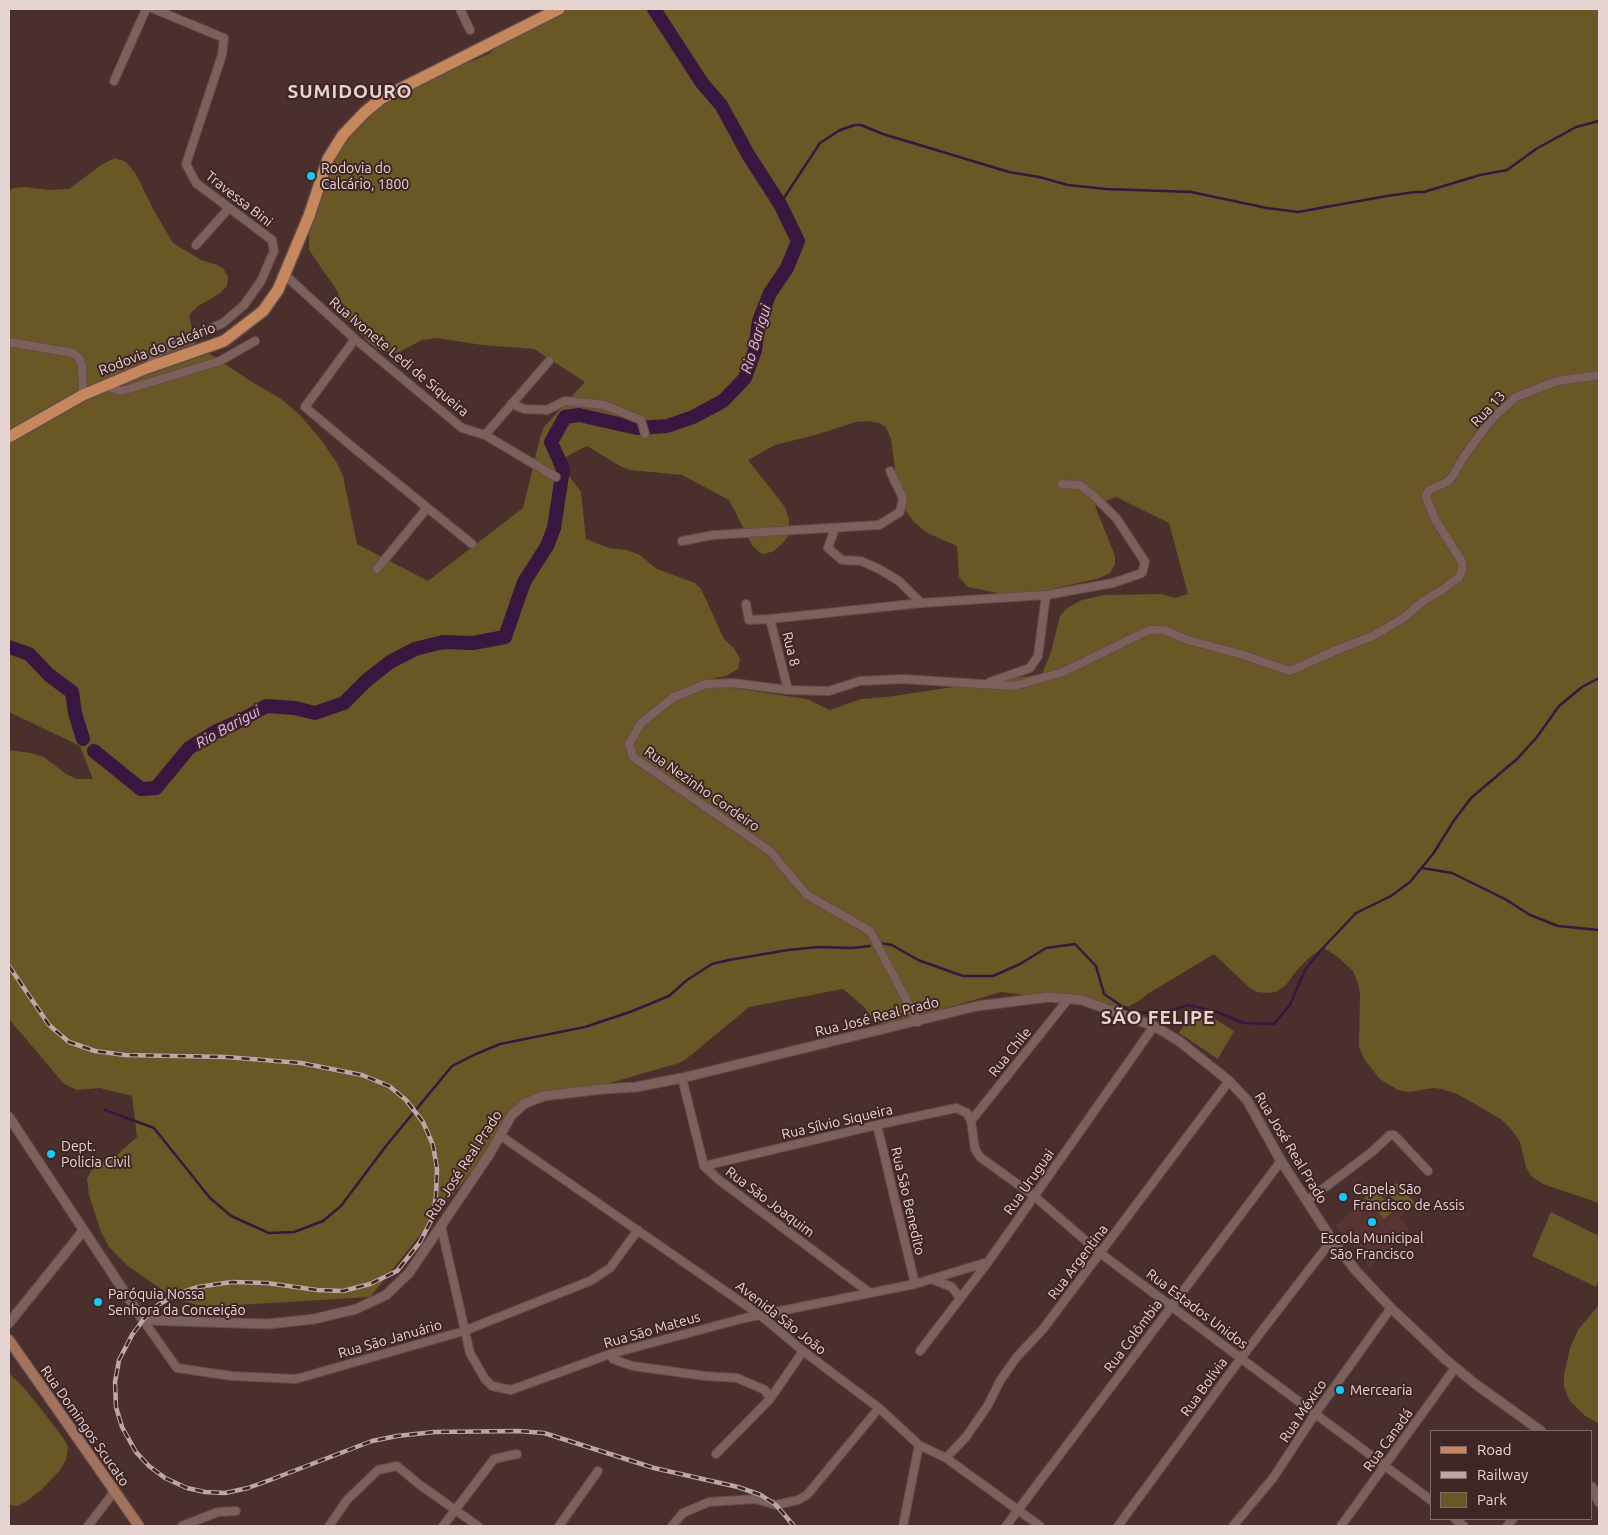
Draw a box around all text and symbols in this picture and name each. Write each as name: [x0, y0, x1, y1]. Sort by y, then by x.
district label: SUMIDOURO: [286, 81, 414, 103]
place label: Rodovia do Calcário, 1800: [321, 160, 409, 192]
street label: Travessa Bini: [202, 168, 276, 230]
marker: Rodovia do Calcário, 1800: [305, 170, 317, 182]
street label: Rua Ivonete Ledi de Siqueira: [326, 294, 472, 420]
water label: Rio Barigui: [737, 302, 775, 376]
street label: Rodovia do Calcário: [96, 319, 218, 379]
street label: Rua 13: [1467, 388, 1509, 430]
street label: Rua 8: [779, 630, 803, 668]
water label: Rio Barigui: [192, 702, 264, 752]
street label: Rua Nezinho Cordeiro: [641, 743, 763, 835]
street label: Rua José Real Prado: [813, 993, 941, 1041]
district label: SÃO FELIPE: [1099, 1007, 1217, 1029]
street label: Rua Chile: [985, 1024, 1035, 1080]
street label: Rua José Real Prado: [1251, 1089, 1331, 1207]
street label: Rua Sílvio Siqueira: [780, 1101, 894, 1143]
street label: Rua José Real Prado: [422, 1107, 506, 1223]
place label: Dept. Policia Civil: [61, 1138, 131, 1170]
street label: Rua São Benedito: [887, 1145, 929, 1257]
street label: Rua Uruguai: [1000, 1146, 1058, 1218]
marker: Dept. Policia Civil: [45, 1148, 57, 1160]
street label: Rua São Joaquim: [722, 1163, 818, 1241]
place label: Capela São Francisco de Assis: [1353, 1181, 1464, 1214]
marker: Capela São Francisco de Assis: [1337, 1191, 1349, 1203]
marker: Escola Municipal São Francisco: [1366, 1216, 1378, 1228]
street label: Rua Argentina: [1044, 1221, 1112, 1303]
place label: Escola Municipal São Francisco: [1320, 1230, 1424, 1262]
street label: Rua Estados Unidos: [1143, 1265, 1251, 1353]
street label: Avenida São João: [733, 1278, 829, 1358]
place label: Paróquia Nossa Senhora da Conceição: [108, 1286, 246, 1318]
marker: Paróquia Nossa Senhora da Conceição: [92, 1296, 104, 1308]
street label: Rua Colômbia: [1100, 1296, 1166, 1376]
street label: Rua São Mateus: [602, 1308, 702, 1352]
street label: Rua São Januário: [336, 1316, 444, 1362]
street label: Rua Bolívia: [1177, 1354, 1231, 1420]
street label: Rua Domingos Scucato: [37, 1362, 133, 1490]
street label: Rua México: [1276, 1376, 1330, 1446]
place label: Mercearia: [1350, 1382, 1412, 1398]
marker: Mercearia: [1334, 1384, 1346, 1396]
street label: Rua Canadá: [1360, 1405, 1416, 1475]
legend: [1430, 1430, 1593, 1520]
text: Road: [1477, 1441, 1512, 1458]
text: Railway: [1477, 1466, 1528, 1483]
text: Park: [1477, 1491, 1507, 1508]

